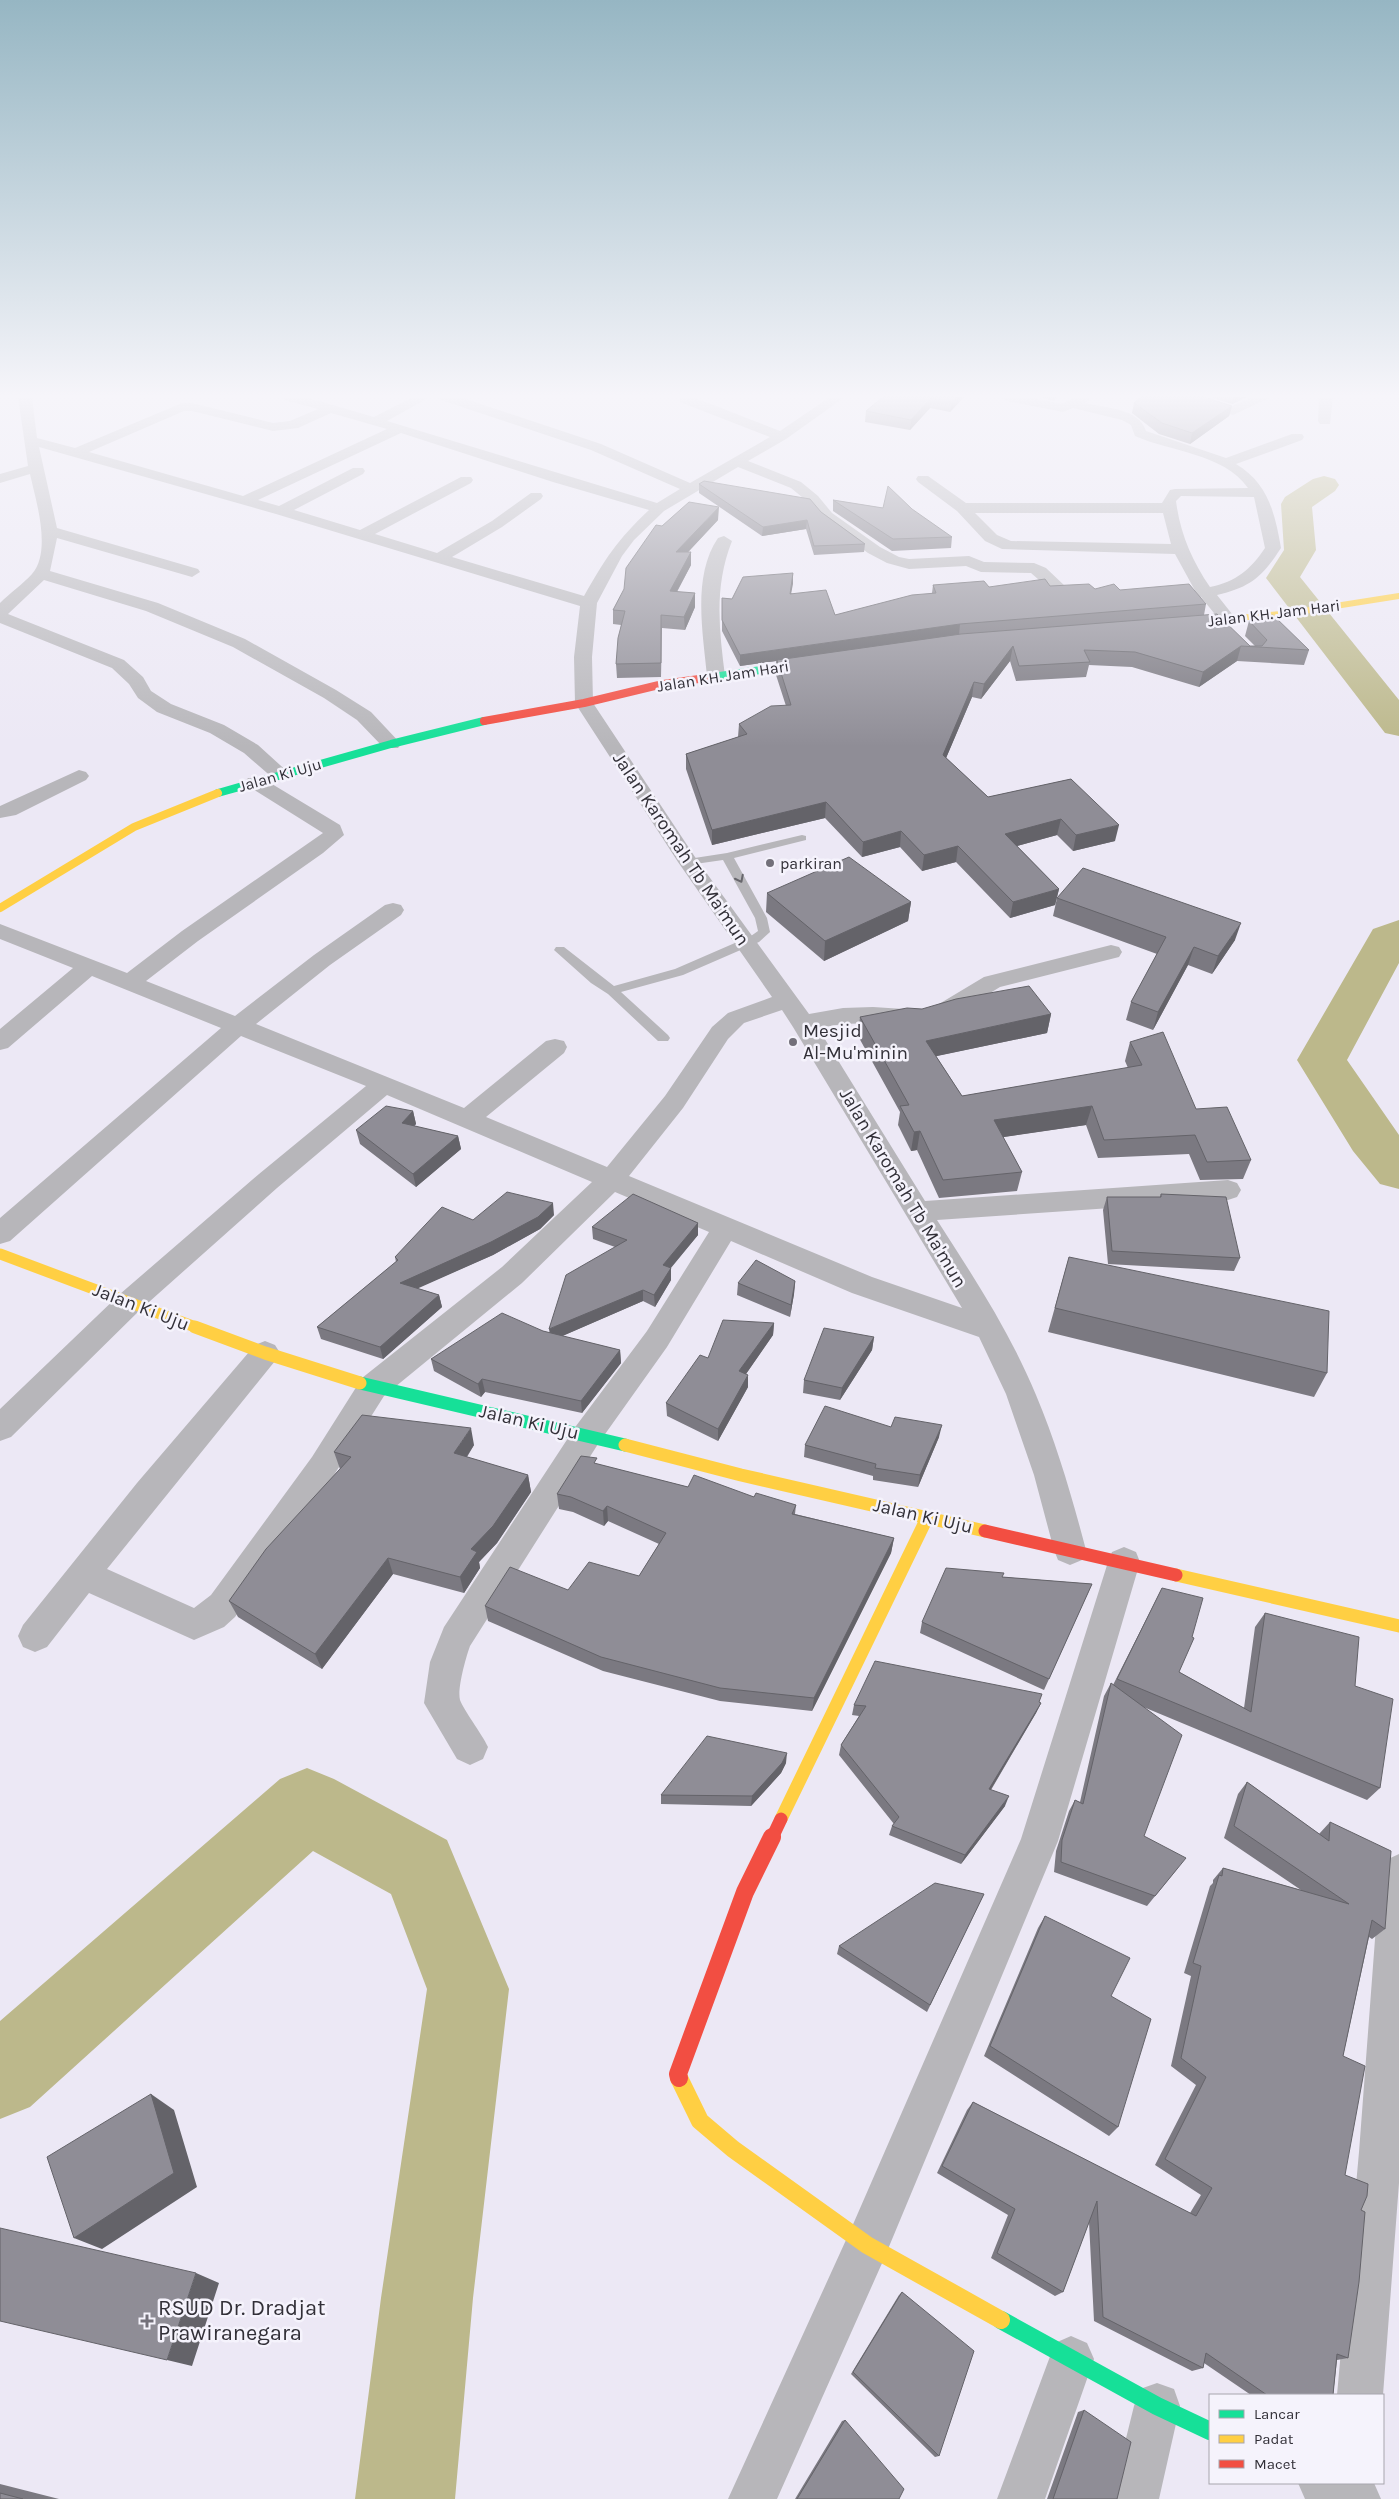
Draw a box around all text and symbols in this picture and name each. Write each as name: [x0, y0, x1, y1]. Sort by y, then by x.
street label: Jalan KH. Jam Hari: [1207, 595, 1341, 631]
street label: Jalan KH. Jam Hari: [656, 656, 790, 696]
street label: Jalan Karomah Tb Ma'mun: [608, 748, 754, 950]
street label: Jalan Ki Uju: [236, 754, 324, 796]
place label: parkiran: [780, 854, 842, 873]
marker: parkiran: [764, 857, 776, 869]
one-way arrow: [734, 874, 744, 883]
place label: Mesjid Al-Mu'minin: [803, 1020, 908, 1064]
marker: Mesjid Al-Mu'minin: [787, 1036, 799, 1048]
street label: Jalan Karomah Tb Ma'mun: [835, 1084, 971, 1292]
street label: Jalan Ki Uju: [90, 1279, 192, 1335]
street label: Jalan Ki Uju: [477, 1400, 581, 1444]
street label: Jalan Ki Uju: [871, 1494, 975, 1538]
place label: RSUD Dr. Dradjat Prawiranegara: [158, 2295, 325, 2346]
marker: RSUD Dr. Dradjat Prawiranegara: [140, 2314, 154, 2328]
legend: [1209, 2394, 1384, 2484]
text: Lancar: [1254, 2405, 1300, 2423]
text: Padat: [1254, 2430, 1294, 2448]
text: Macet: [1254, 2455, 1296, 2473]

